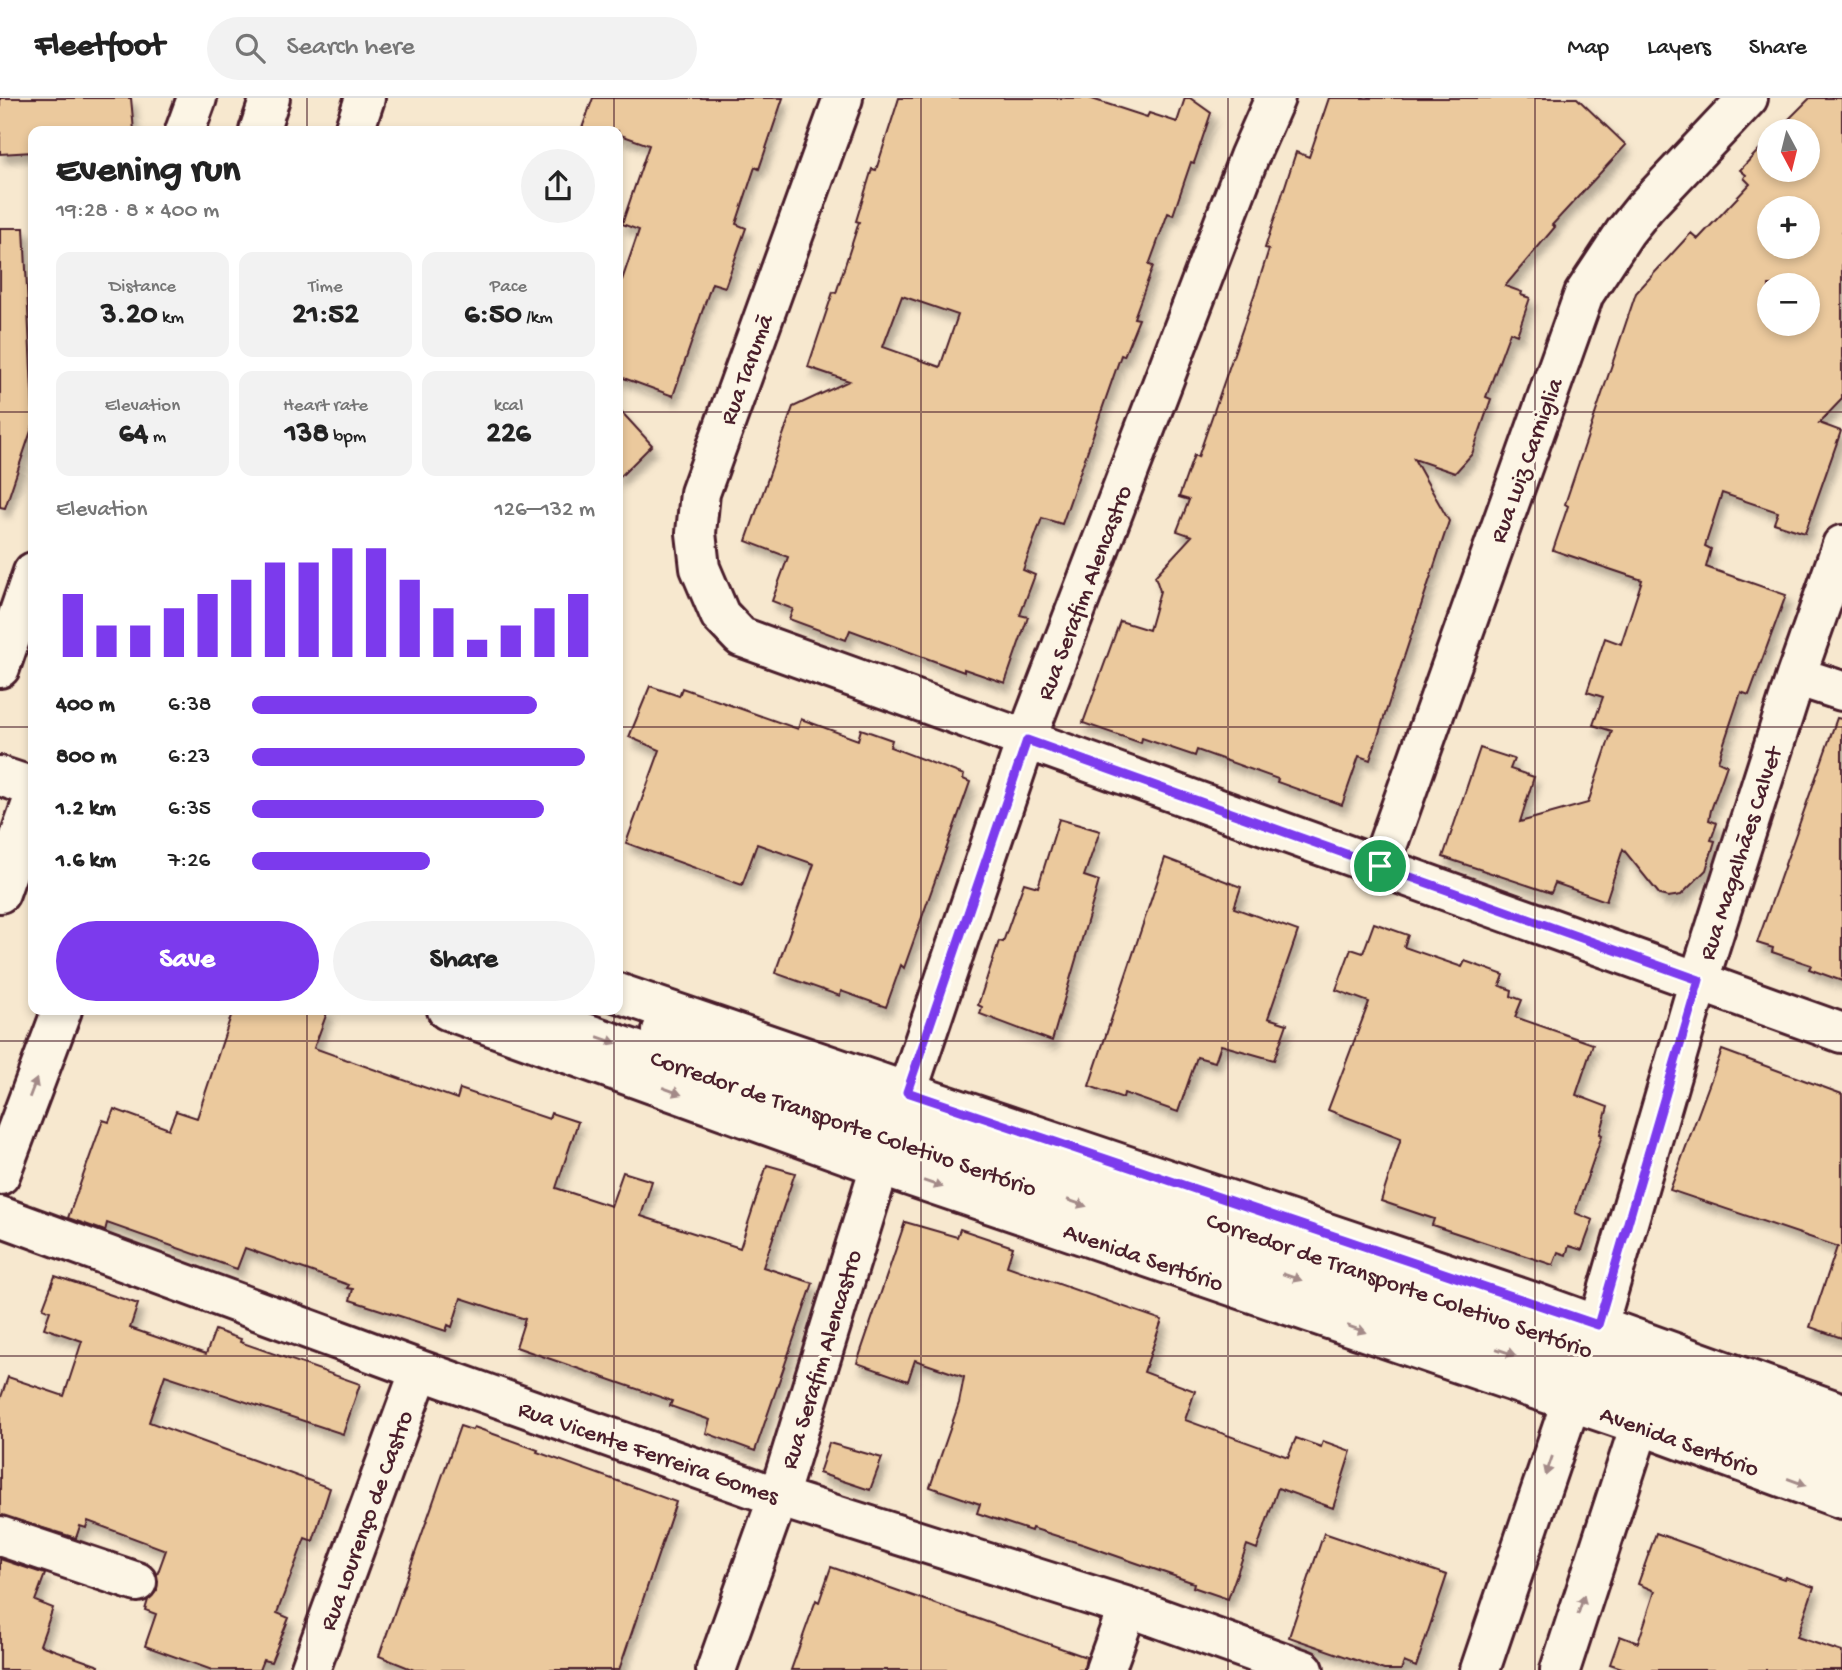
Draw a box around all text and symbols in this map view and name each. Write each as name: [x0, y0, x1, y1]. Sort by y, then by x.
search box: [207, 17, 697, 80]
text: Fleetfoot: [35, 29, 165, 67]
icon: search: [231, 29, 269, 67]
text: Search here: [287, 33, 415, 64]
text: Map: [1567, 34, 1609, 63]
text: Layers: [1647, 34, 1711, 63]
text: Share: [1749, 34, 1807, 63]
north arrow: [1757, 119, 1820, 182]
map controls: [1757, 119, 1820, 336]
button: share: [521, 149, 595, 223]
text: Evening run: [56, 150, 240, 194]
button: +: [1757, 196, 1820, 259]
text: 19:28 · 8 × 400 m: [56, 198, 219, 225]
button: −: [1757, 273, 1820, 336]
text: Distance: [109, 276, 176, 299]
text: Time: [308, 276, 343, 299]
text: Pace: [490, 276, 527, 299]
text: 3.20: [101, 299, 158, 334]
text: 21:52: [292, 299, 359, 334]
text: 6:50: [464, 299, 522, 334]
text: km: [158, 307, 184, 330]
text: /km: [522, 307, 553, 330]
street label: Rua Tarumã: [715, 310, 782, 429]
street label: Rua Luiz Carniglia: [1485, 374, 1572, 548]
text: Elevation: [105, 395, 180, 418]
text: Heart rate: [283, 395, 368, 418]
text: kcal: [494, 395, 523, 418]
text: 64: [119, 418, 148, 453]
text: 138: [285, 418, 329, 453]
text: 226: [486, 418, 531, 453]
text: m: [148, 426, 166, 449]
text: bpm: [329, 426, 366, 449]
street label: Rua Serafim Alencastro: [1032, 482, 1141, 705]
text: Elevation: [56, 497, 147, 524]
text: 126–132 m: [494, 497, 595, 524]
text: 400 m: [56, 692, 115, 719]
text: 6:38: [168, 692, 211, 719]
street label: Rua Magalhães Calvet: [1694, 742, 1791, 964]
text: 800 m: [56, 744, 117, 771]
text: 6:23: [168, 744, 210, 771]
text: 1.2 km: [56, 796, 116, 823]
text: 6:35: [168, 796, 211, 823]
pin: [1350, 836, 1410, 896]
icon: arrive: [1361, 847, 1399, 885]
text: 1.6 km: [56, 848, 116, 875]
text: 7:26: [168, 848, 210, 875]
button: Save: [56, 921, 319, 1001]
button: Share: [333, 921, 595, 1001]
one-way arrow: [597, 1035, 618, 1046]
street label: Corredor de Transporte Coletivo Sertório: [646, 1045, 1040, 1205]
one-way arrow: [27, 1078, 38, 1099]
one-way arrow: [662, 1086, 683, 1097]
one-way arrow: [922, 1179, 943, 1190]
one-way arrow: [1066, 1198, 1087, 1209]
street label: Corredor de Transporte Coletivo Sertório: [1202, 1207, 1596, 1367]
street label: Avenida Sertório: [1059, 1218, 1227, 1300]
street label: Rua Serafim Alencastro: [776, 1247, 871, 1473]
one-way arrow: [1281, 1272, 1302, 1283]
one-way arrow: [1347, 1324, 1368, 1335]
one-way arrow: [1496, 1347, 1517, 1358]
street label: Rua Vicente Ferreira Gomes: [514, 1396, 783, 1513]
street label: Avenida Sertório: [1595, 1401, 1762, 1486]
street label: Rua Lourenço de Castro: [315, 1407, 422, 1635]
one-way arrow: [1543, 1456, 1554, 1477]
one-way arrow: [1786, 1477, 1807, 1488]
one-way arrow: [1576, 1595, 1587, 1616]

